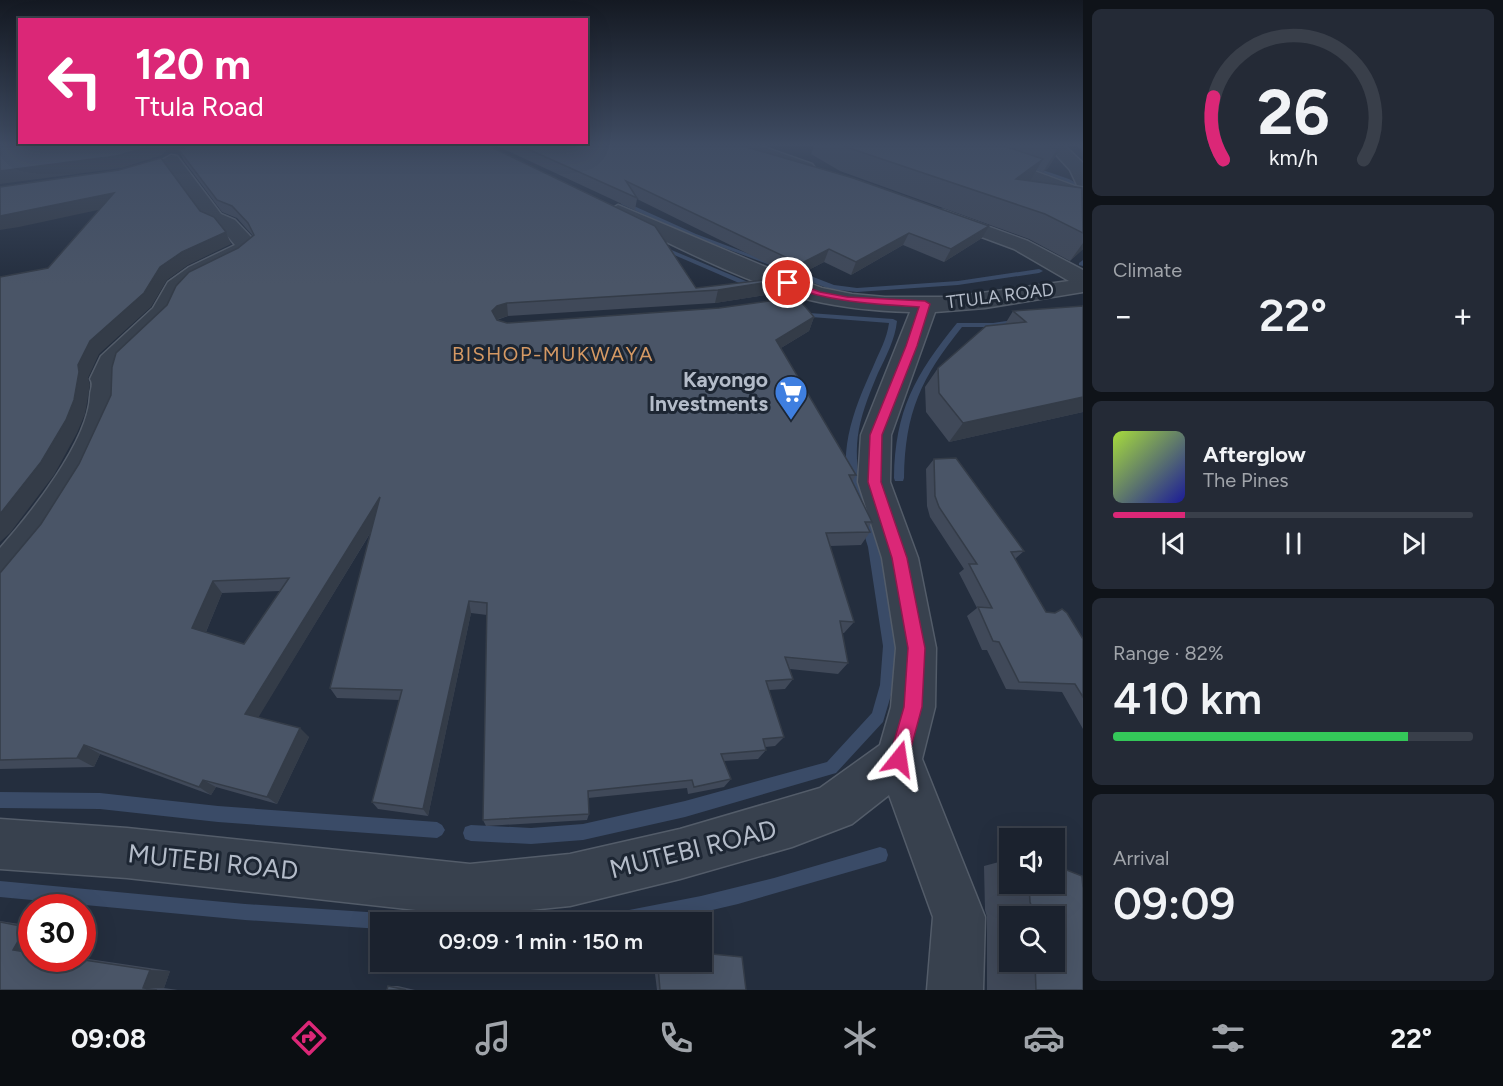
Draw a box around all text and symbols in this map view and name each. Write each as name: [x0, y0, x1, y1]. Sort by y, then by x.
text: 120 m: [135, 39, 251, 90]
icon: left: [36, 42, 114, 120]
text: 26: [1257, 75, 1329, 150]
text: Ttula Road: [135, 90, 264, 123]
text: km/h: [1269, 145, 1317, 170]
pin: [762, 257, 813, 308]
text: Climate: [1113, 258, 1182, 282]
icon: arrive: [771, 266, 804, 299]
street label: TTULA ROAD: [945, 278, 1055, 314]
text: 22°: [1259, 288, 1327, 342]
text: −: [1113, 296, 1134, 335]
text: +: [1452, 296, 1473, 335]
district label: BISHOP-MUKWAYA: [452, 342, 654, 366]
place label: Kayongo Investments: [649, 367, 768, 416]
supermarket icon: Kayongo Investments: [773, 374, 809, 421]
text: Afterglow: [1203, 441, 1306, 468]
text: The Pines: [1203, 468, 1289, 492]
icon: previous: [1157, 527, 1190, 560]
icon: pause: [1277, 527, 1310, 560]
icon: next: [1397, 527, 1430, 560]
text: Range · 82%: [1113, 641, 1224, 665]
text: 410 km: [1113, 671, 1262, 725]
position arrow: [867, 727, 931, 791]
street label: MUTEBI ROAD: [606, 813, 780, 885]
map controls: [999, 828, 1065, 972]
button: sound: [999, 828, 1065, 894]
street label: MUTEBI ROAD: [126, 837, 300, 887]
text: Arrival: [1113, 846, 1169, 870]
text: 09:09: [1113, 876, 1235, 930]
speed limit sign: 30: [18, 894, 96, 972]
button: search: [999, 906, 1065, 972]
text: 09:09 · 1 min · 150 m: [439, 928, 643, 955]
icon: directions: [288, 1017, 330, 1059]
icon: music: [472, 1017, 514, 1059]
icon: phone: [655, 1017, 697, 1059]
icon: climate: [839, 1017, 881, 1059]
icon: car: [1023, 1017, 1065, 1059]
icon: filters: [1207, 1017, 1249, 1059]
text: 09:08: [71, 1022, 146, 1055]
text: 22°: [1391, 1022, 1432, 1055]

